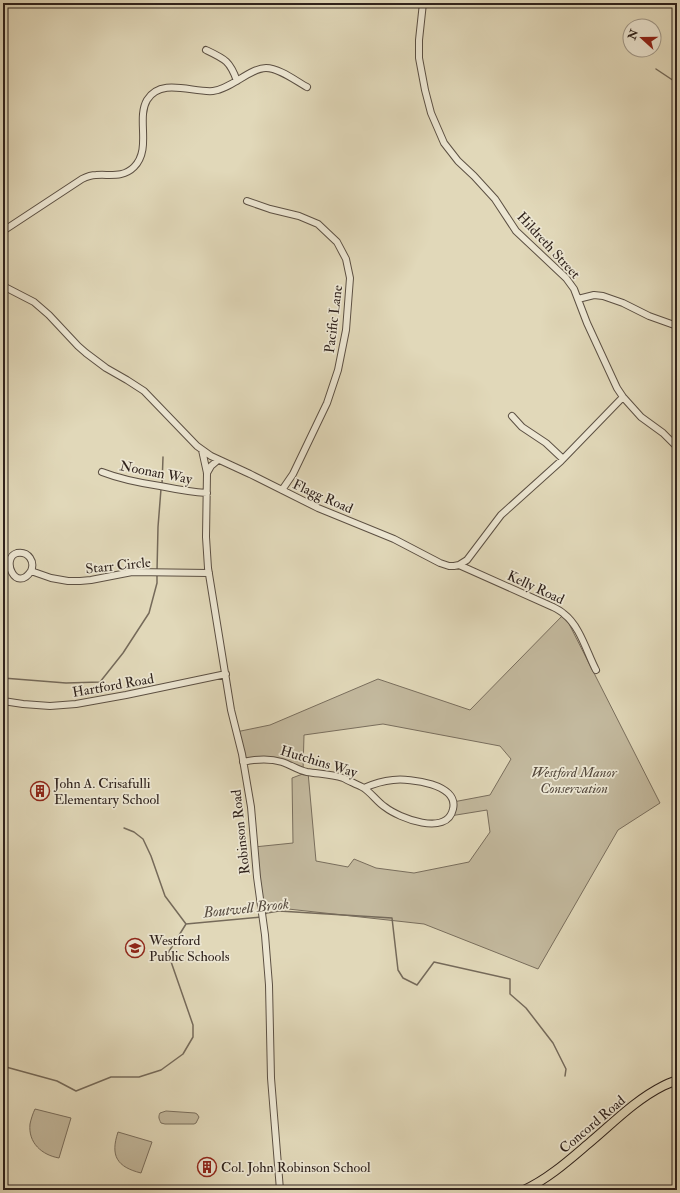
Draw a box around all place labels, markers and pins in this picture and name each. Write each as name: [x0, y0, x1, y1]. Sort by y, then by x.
place label: John A. Crisafulli Elementary School: [53, 775, 160, 809]
building icon: John A. Crisafulli Elementary School: [29, 780, 51, 802]
place label: Westford Public Schools: [148, 932, 230, 965]
school or university icon: Westford Public Schools: [124, 937, 146, 959]
building icon: Col. John Robinson School: [196, 1156, 218, 1178]
place label: Col. John Robinson School: [221, 1159, 371, 1176]

